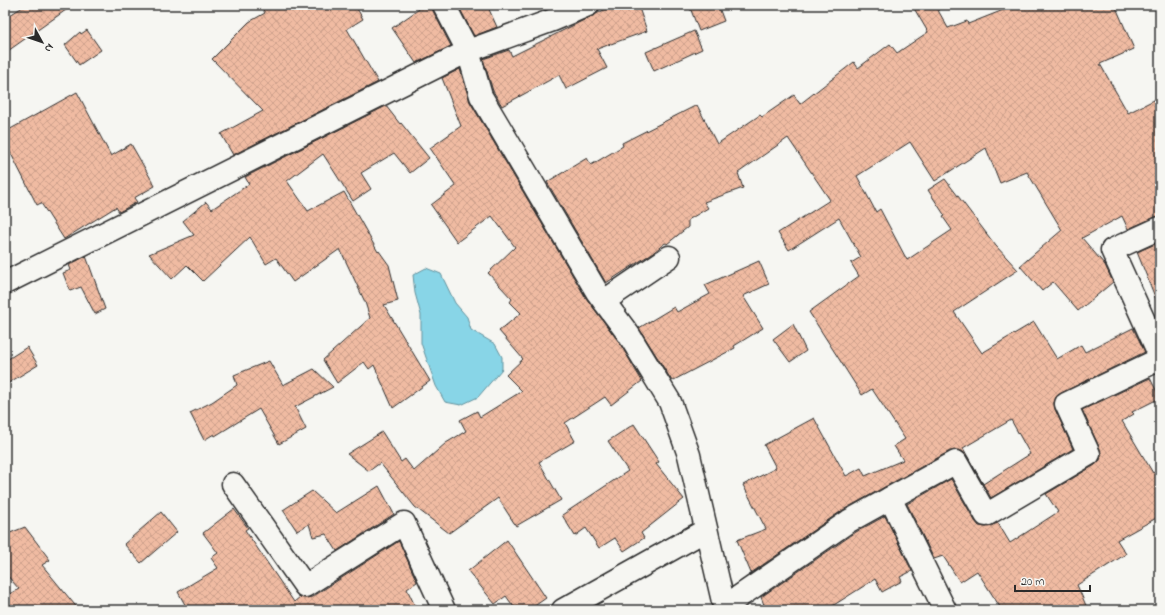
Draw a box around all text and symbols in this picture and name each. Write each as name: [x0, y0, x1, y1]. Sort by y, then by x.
north arrow: [22, 22, 62, 62]
text: N: [40, 40, 57, 56]
scale bar: [1015, 567, 1090, 593]
text: 20 m: [1021, 573, 1044, 591]

